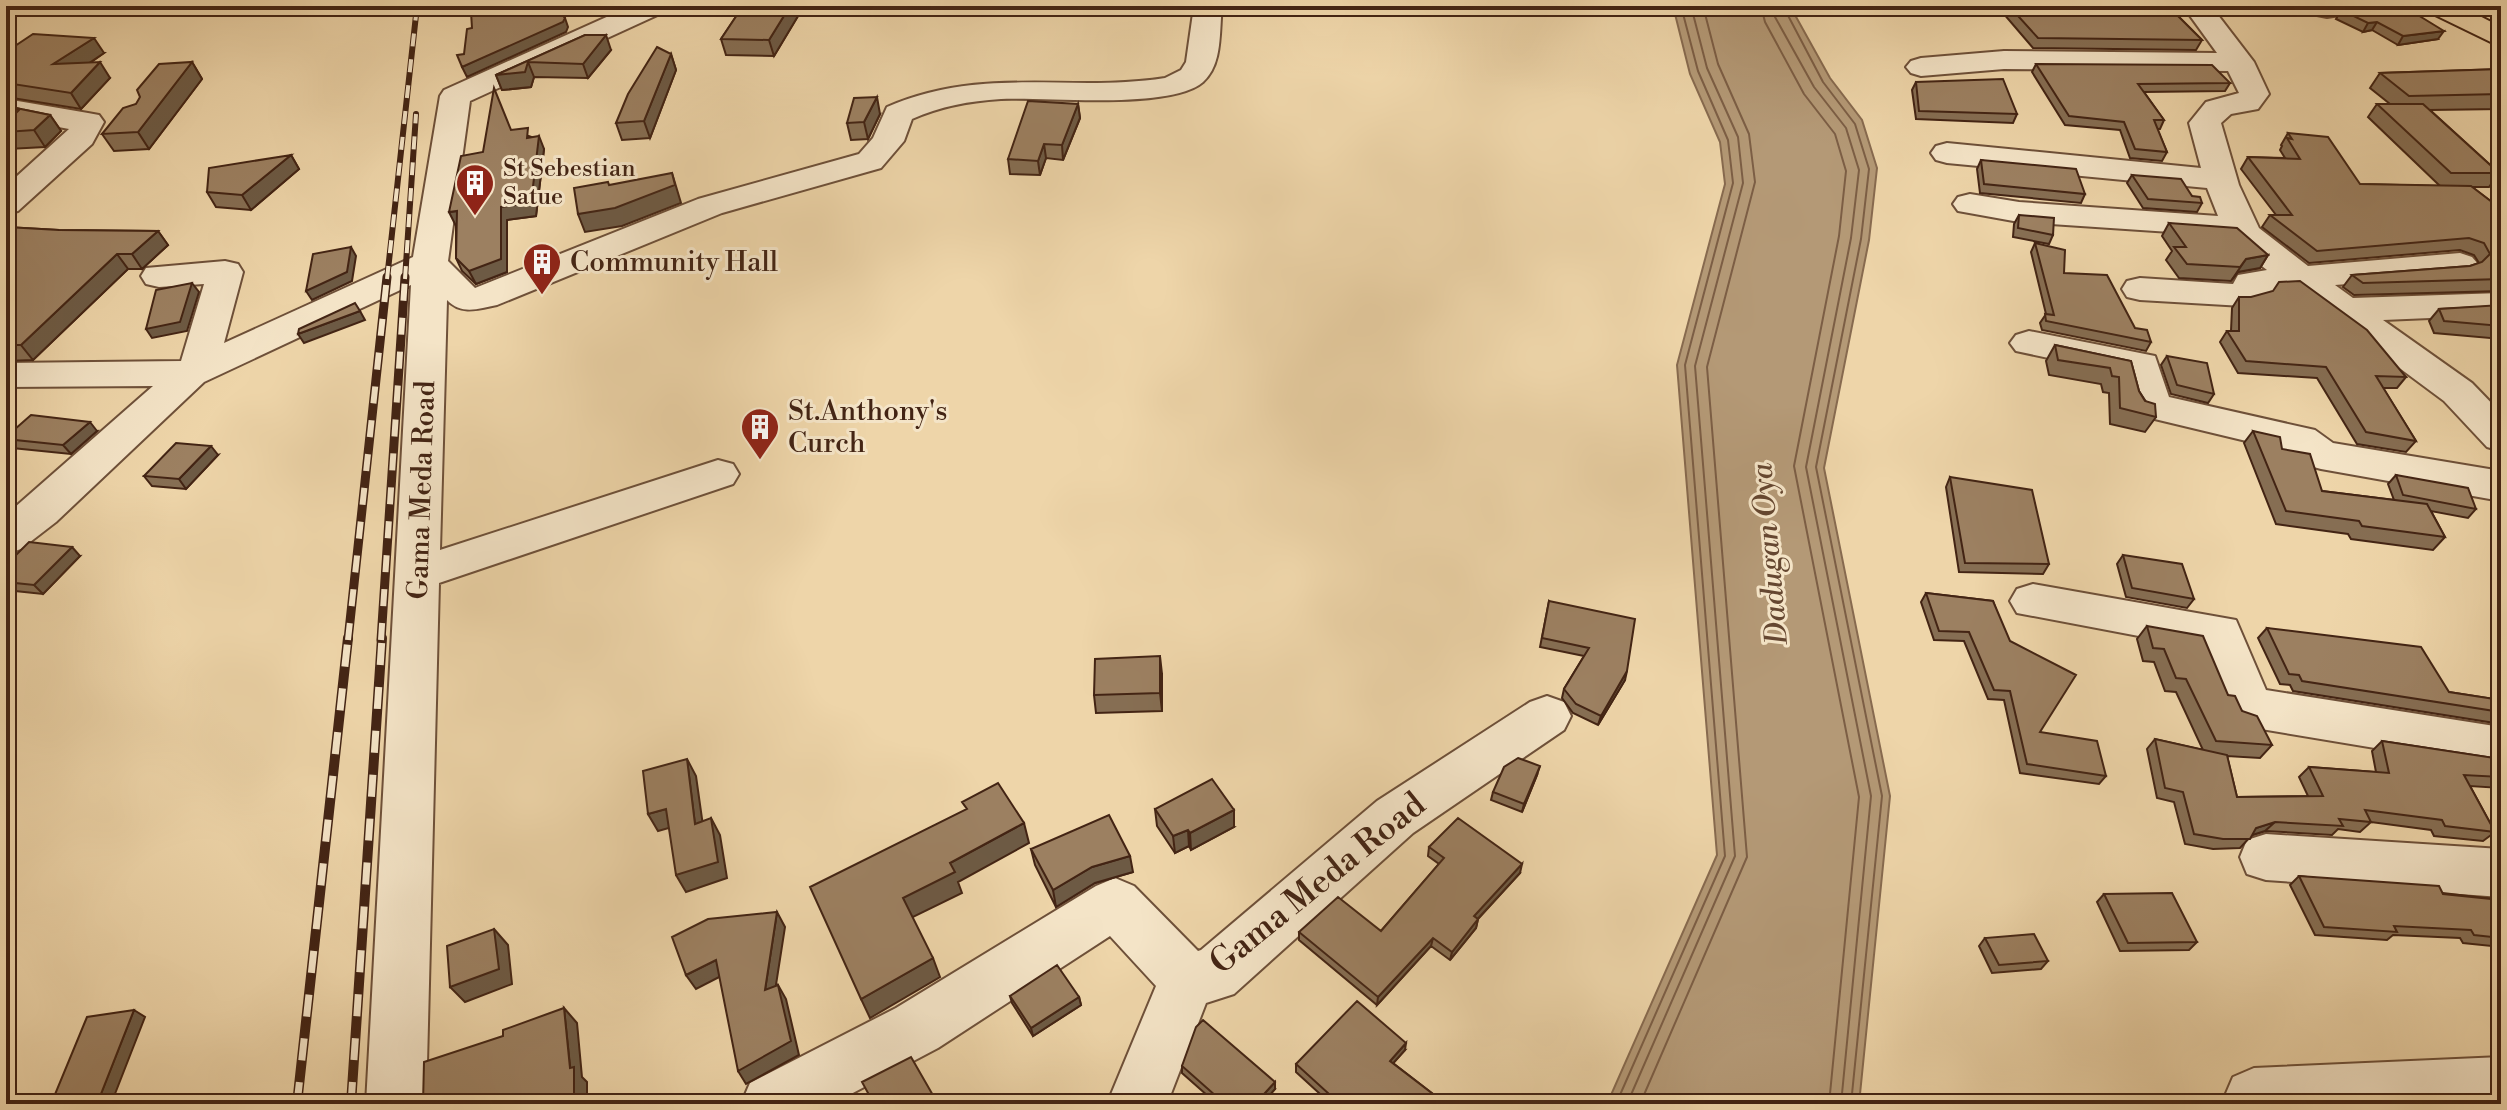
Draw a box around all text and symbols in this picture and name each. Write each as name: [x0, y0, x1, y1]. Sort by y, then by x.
place label: St Sebestian Satue: [503, 154, 635, 212]
building icon: St Sebestian Satue: [454, 162, 496, 217]
building icon: Community Hall: [521, 241, 563, 296]
place label: Community Hall: [570, 245, 778, 280]
street label: Gama Meda Road: [401, 380, 443, 600]
place label: St.Anthony's Curch: [788, 394, 948, 461]
building icon: St.Anthony's Curch: [739, 406, 781, 461]
water label: Dadugan Oya: [1743, 461, 1797, 647]
street label: Gama Meda Road: [1201, 784, 1435, 984]

